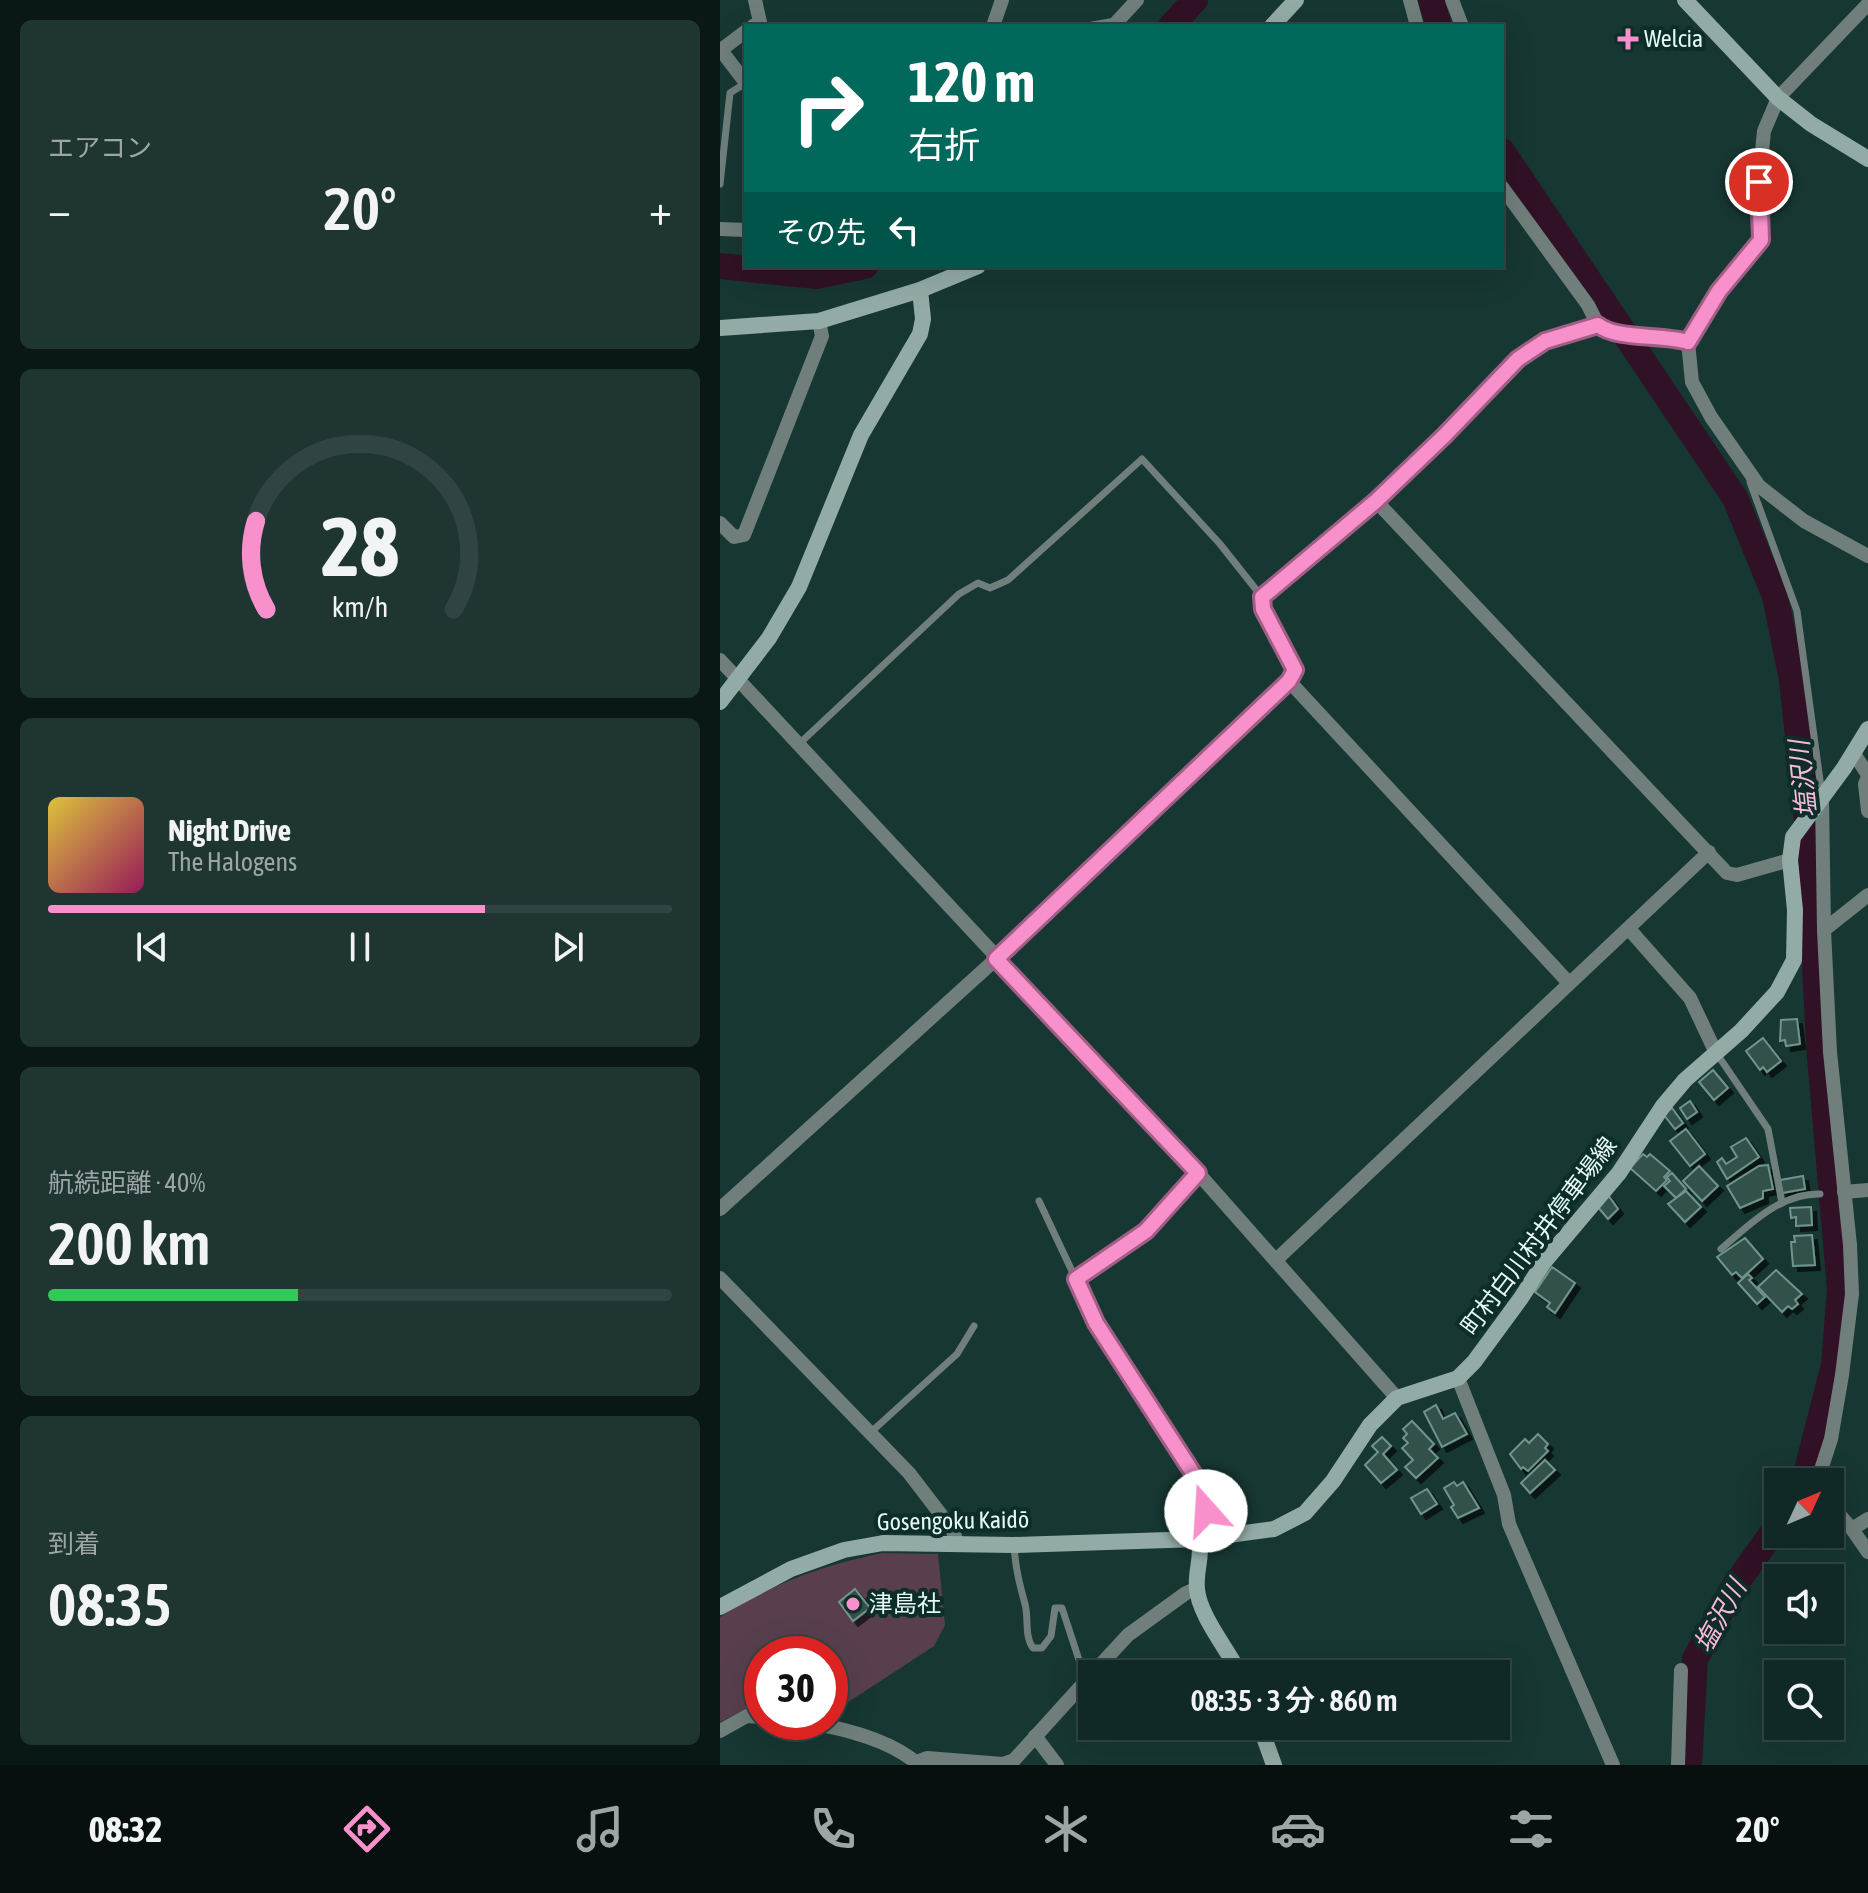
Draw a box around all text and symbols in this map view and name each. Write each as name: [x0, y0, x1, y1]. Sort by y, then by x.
place label: Welcia: [1644, 25, 1703, 52]
marker: Welcia: [1619, 30, 1637, 48]
text: 120 m: [908, 50, 1035, 114]
icon: right: [776, 56, 880, 160]
text: 右折: [908, 124, 980, 166]
text: エアコン: [48, 133, 152, 163]
pin: [1725, 148, 1793, 216]
icon: arrive: [1737, 160, 1781, 204]
text: 20°: [324, 174, 396, 243]
text: −: [48, 184, 71, 234]
text: +: [649, 184, 672, 234]
icon: left: [882, 208, 926, 252]
text: その先: [776, 215, 866, 249]
text: 28: [321, 497, 399, 593]
text: km/h: [332, 590, 388, 623]
water label: 塩沢川: [1784, 736, 1822, 819]
text: Night Drive: [168, 813, 291, 847]
text: The Halogens: [168, 847, 297, 877]
icon: previous: [130, 925, 174, 969]
icon: pause: [338, 925, 382, 969]
icon: next: [546, 925, 590, 969]
street label: 町村白川村井停車場線: [1456, 1132, 1622, 1340]
text: 航続距離 · 40%: [48, 1168, 205, 1198]
text: 200 km: [48, 1209, 210, 1278]
north arrow: [1764, 1468, 1844, 1548]
map controls: [1764, 1468, 1844, 1740]
position arrow: [1164, 1469, 1248, 1553]
street label: Gosengoku Kaidō: [877, 1506, 1029, 1535]
text: 到着: [48, 1529, 100, 1559]
button: sound: [1764, 1564, 1844, 1644]
text: 08:35: [48, 1570, 171, 1639]
water label: 塩沢川: [1688, 1572, 1753, 1657]
place label: 津島社: [869, 1590, 941, 1617]
marker: 津島社: [844, 1595, 862, 1613]
speed limit sign: 30: [744, 1636, 848, 1740]
button: search: [1764, 1660, 1844, 1740]
text: 08:35 · 3 分 · 860 m: [1190, 1683, 1398, 1717]
icon: directions: [339, 1801, 395, 1857]
icon: music: [572, 1801, 628, 1857]
icon: phone: [805, 1801, 861, 1857]
icon: climate: [1038, 1801, 1094, 1857]
icon: car: [1270, 1801, 1326, 1857]
icon: filters: [1503, 1801, 1559, 1857]
text: 08:32: [88, 1808, 162, 1850]
text: 20°: [1736, 1808, 1780, 1850]

